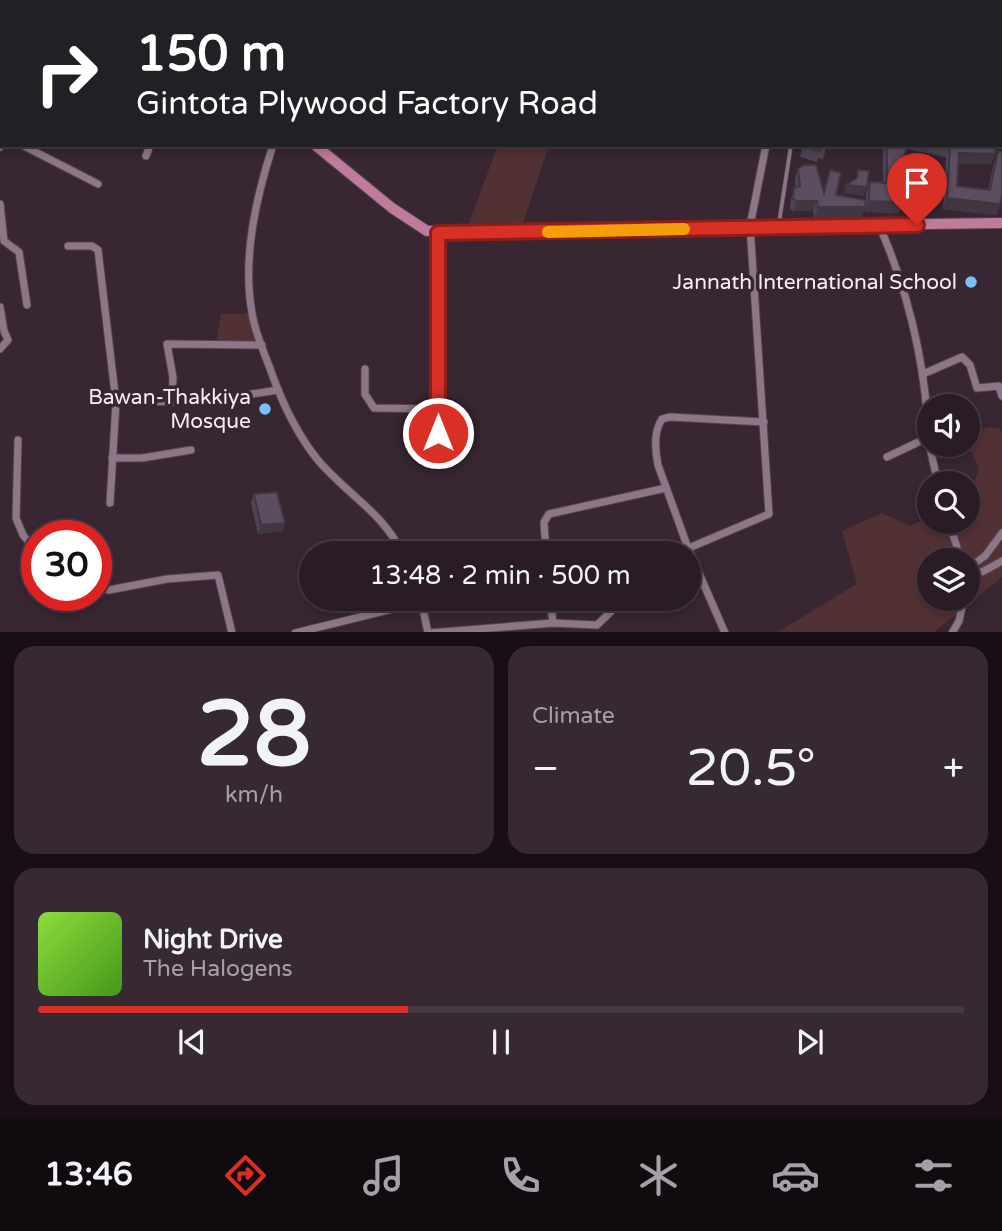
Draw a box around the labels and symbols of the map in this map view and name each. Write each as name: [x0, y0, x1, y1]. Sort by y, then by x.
pin: [887, 153, 947, 225]
place label: Jannath International School: [673, 270, 957, 295]
marker: Jannath International School: [963, 274, 979, 290]
place label: Bawan-Thakkiya Mosque: [88, 385, 251, 434]
position arrow: [401, 396, 475, 470]
marker: Bawan-Thakkiya Mosque: [257, 401, 273, 417]
speed limit sign: 30: [21, 520, 112, 611]

